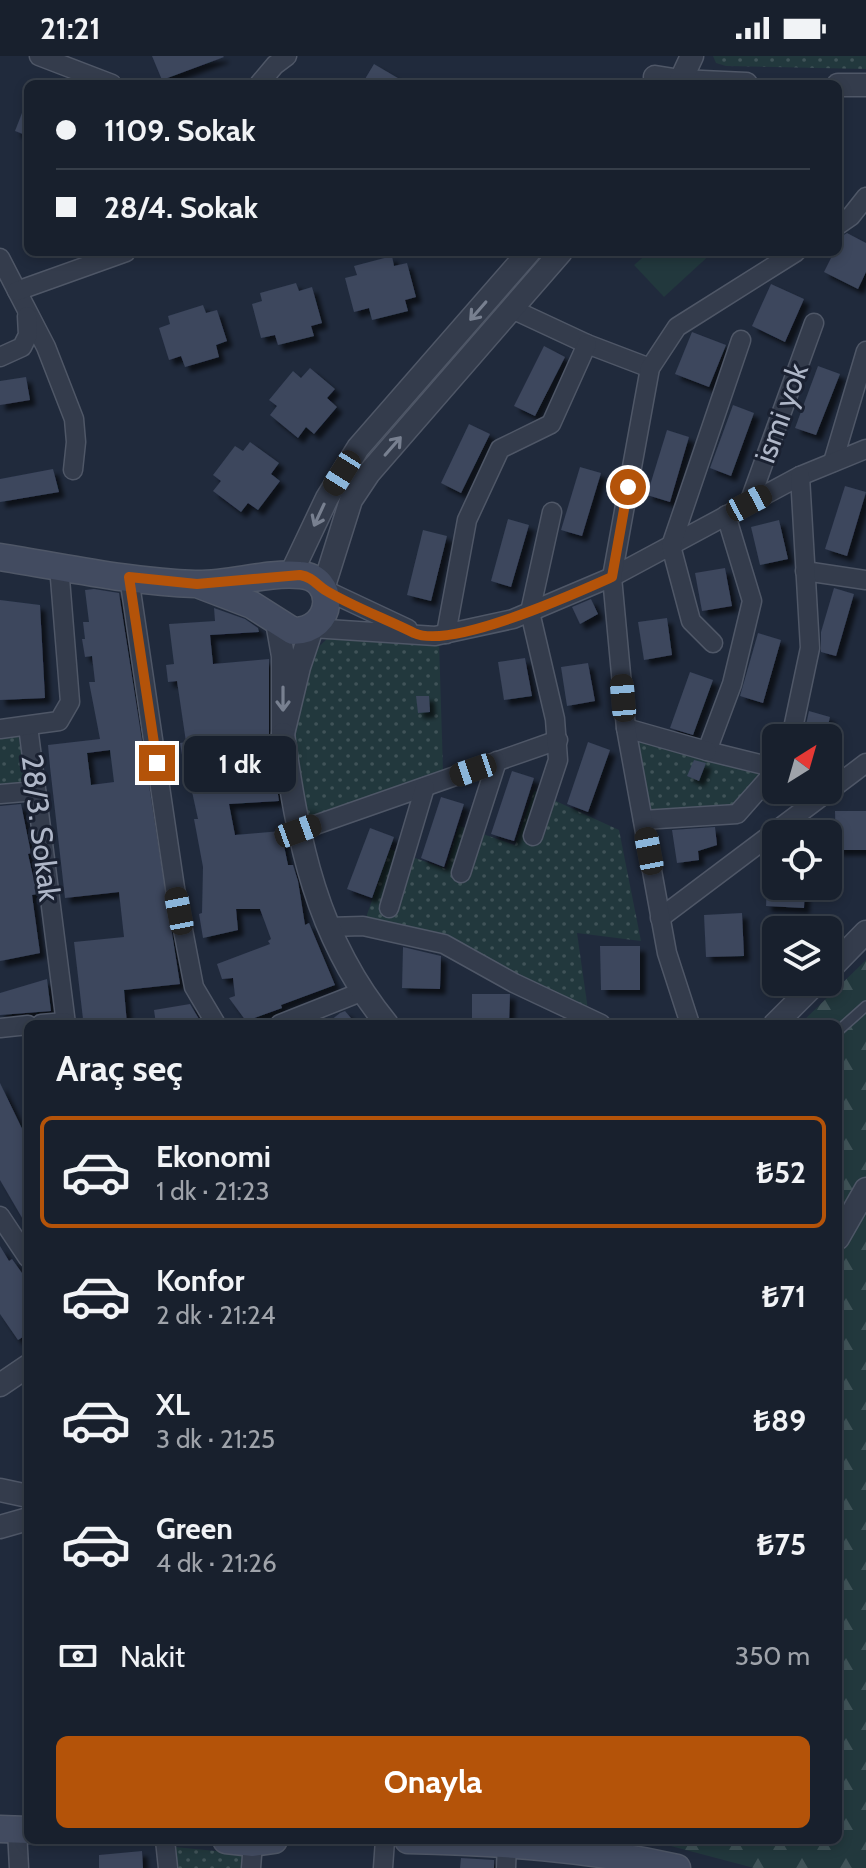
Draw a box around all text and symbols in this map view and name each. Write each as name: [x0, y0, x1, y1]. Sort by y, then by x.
text: 21:21: [40, 10, 101, 47]
text: 1109. Sokak: [104, 112, 255, 149]
text: 28/4. Sokak: [104, 189, 258, 226]
one-way arrow: [470, 300, 488, 320]
street label: ismi yok: [746, 358, 816, 468]
one-way arrow: [384, 436, 402, 456]
car: [319, 446, 365, 500]
route start: [610, 469, 646, 505]
car: [722, 481, 776, 525]
one-way arrow: [311, 502, 326, 526]
car: [609, 673, 637, 723]
one-way arrow: [275, 685, 291, 712]
north arrow: [762, 724, 842, 804]
map controls: [762, 724, 842, 996]
callout: 1 dk: [185, 735, 297, 791]
route end: [139, 745, 175, 781]
text: 1 dk: [219, 748, 261, 780]
car: [446, 751, 500, 789]
street label: 28/3. Sokak: [14, 752, 68, 904]
car: [271, 812, 325, 850]
button: locate: [762, 820, 842, 900]
car: [633, 825, 665, 877]
car: [163, 885, 195, 937]
button: layers: [762, 916, 842, 996]
text: Araç seç: [56, 1046, 183, 1090]
icon: car: [60, 1136, 132, 1208]
text: Ekonomi: [156, 1138, 271, 1175]
text: ₺52: [756, 1154, 806, 1191]
text: 1 dk · 21:23: [156, 1175, 270, 1207]
icon: car: [60, 1260, 132, 1332]
text: Konfor: [156, 1262, 244, 1299]
text: ₺71: [762, 1278, 806, 1315]
text: 2 dk · 21:24: [156, 1299, 276, 1331]
icon: car: [60, 1384, 132, 1456]
text: XL: [156, 1386, 190, 1423]
text: ₺89: [753, 1402, 806, 1439]
text: 3 dk · 21:25: [156, 1423, 275, 1455]
icon: car: [60, 1508, 132, 1580]
text: Green: [156, 1510, 233, 1547]
text: ₺75: [757, 1526, 806, 1563]
text: 4 dk · 21:26: [156, 1547, 277, 1579]
icon: cash: [56, 1634, 100, 1678]
text: Nakit: [120, 1638, 185, 1675]
text: 350 m: [735, 1640, 810, 1672]
button: Onayla: [56, 1736, 810, 1828]

